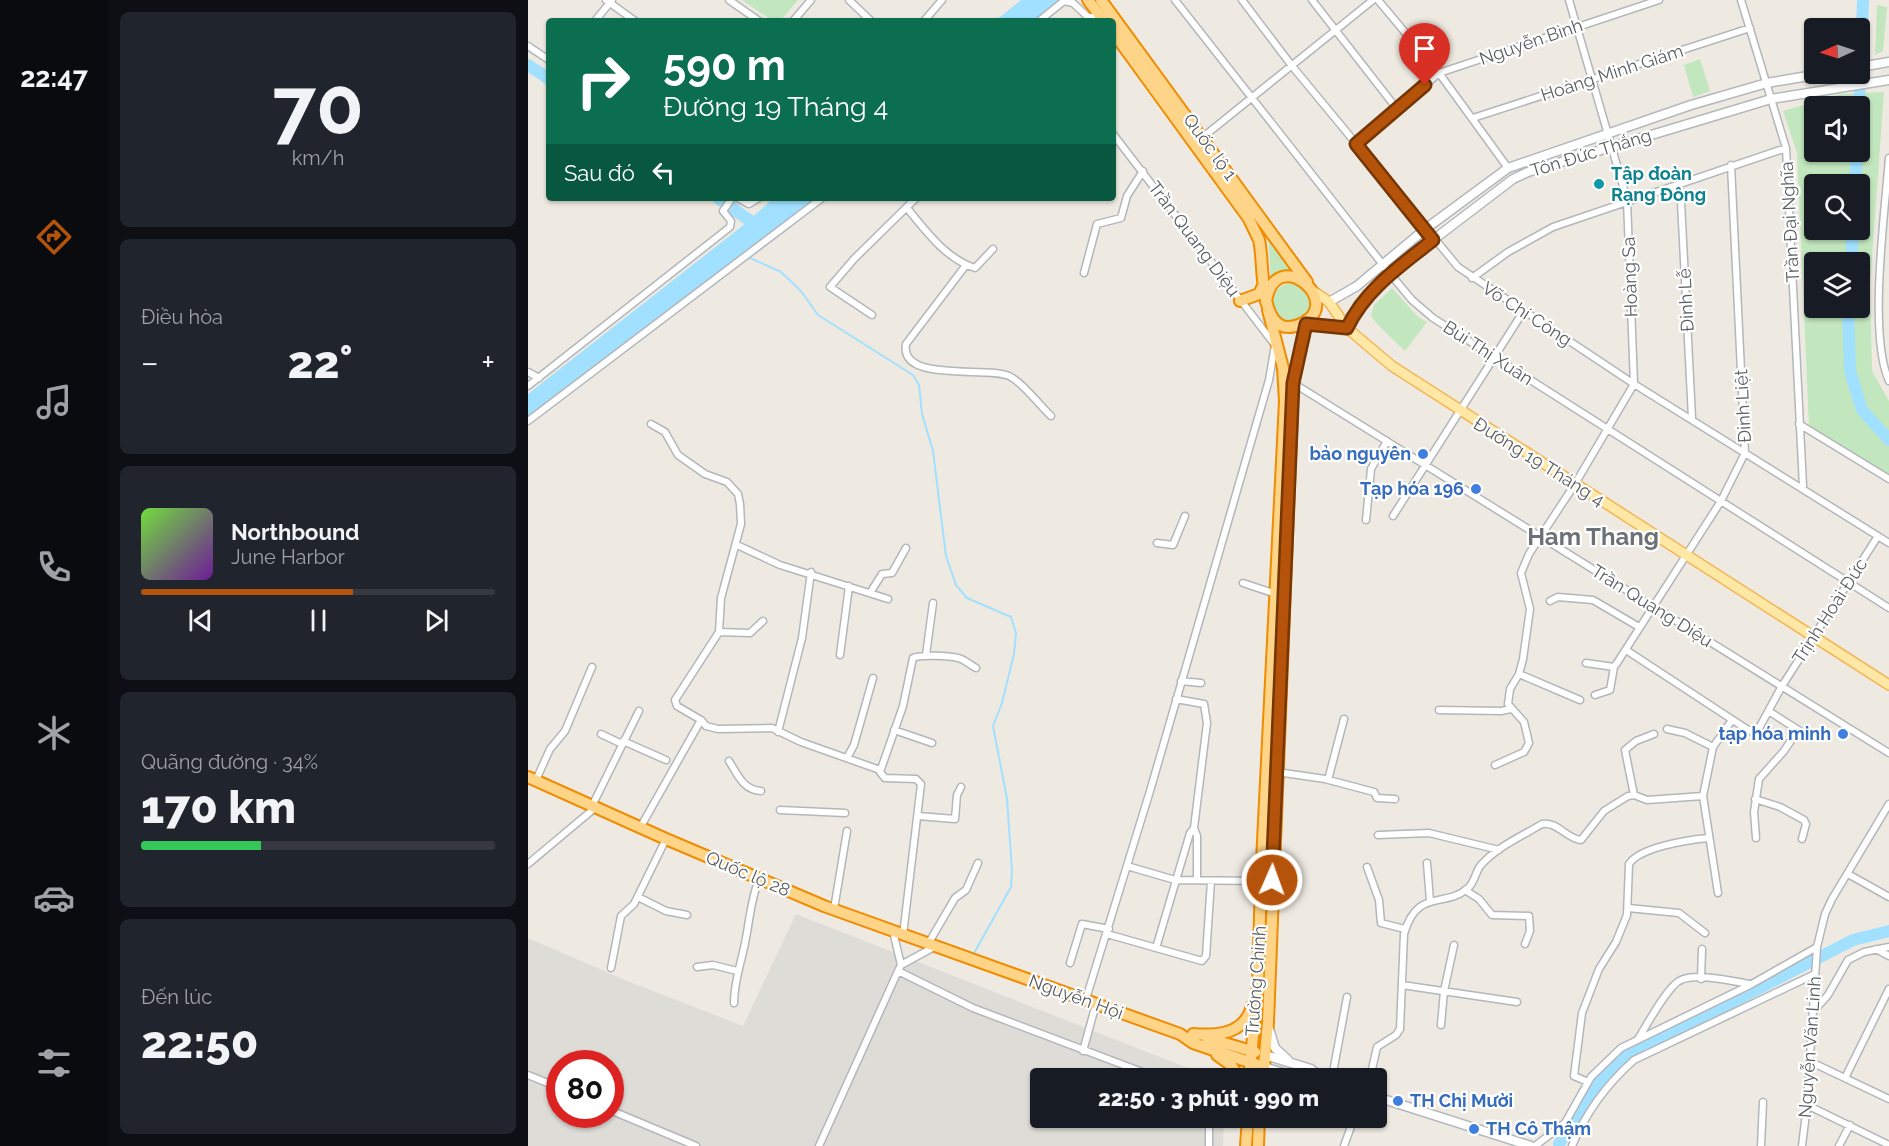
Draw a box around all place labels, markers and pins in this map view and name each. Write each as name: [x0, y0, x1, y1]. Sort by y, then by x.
pin: [1399, 23, 1450, 85]
place label: Tập đoàn Rạng Đông: [1611, 163, 1706, 205]
marker: Tập đoàn Rạng Đông: [1592, 177, 1606, 191]
place label: bảo nguyên: [1309, 443, 1411, 464]
marker: bảo nguyên: [1416, 447, 1430, 461]
place label: Tạp hóa 196: [1360, 478, 1464, 499]
marker: Tạp hóa 196: [1469, 482, 1483, 496]
place label: tạp hóa minh: [1719, 723, 1831, 744]
marker: tạp hóa minh: [1836, 727, 1850, 741]
place label: TH Chị Mười: [1410, 1090, 1513, 1111]
marker: TH Chị Mười: [1391, 1094, 1405, 1108]
place label: TH Cô Thậm: [1486, 1118, 1591, 1139]
marker: TH Cô Thậm: [1467, 1122, 1481, 1136]

